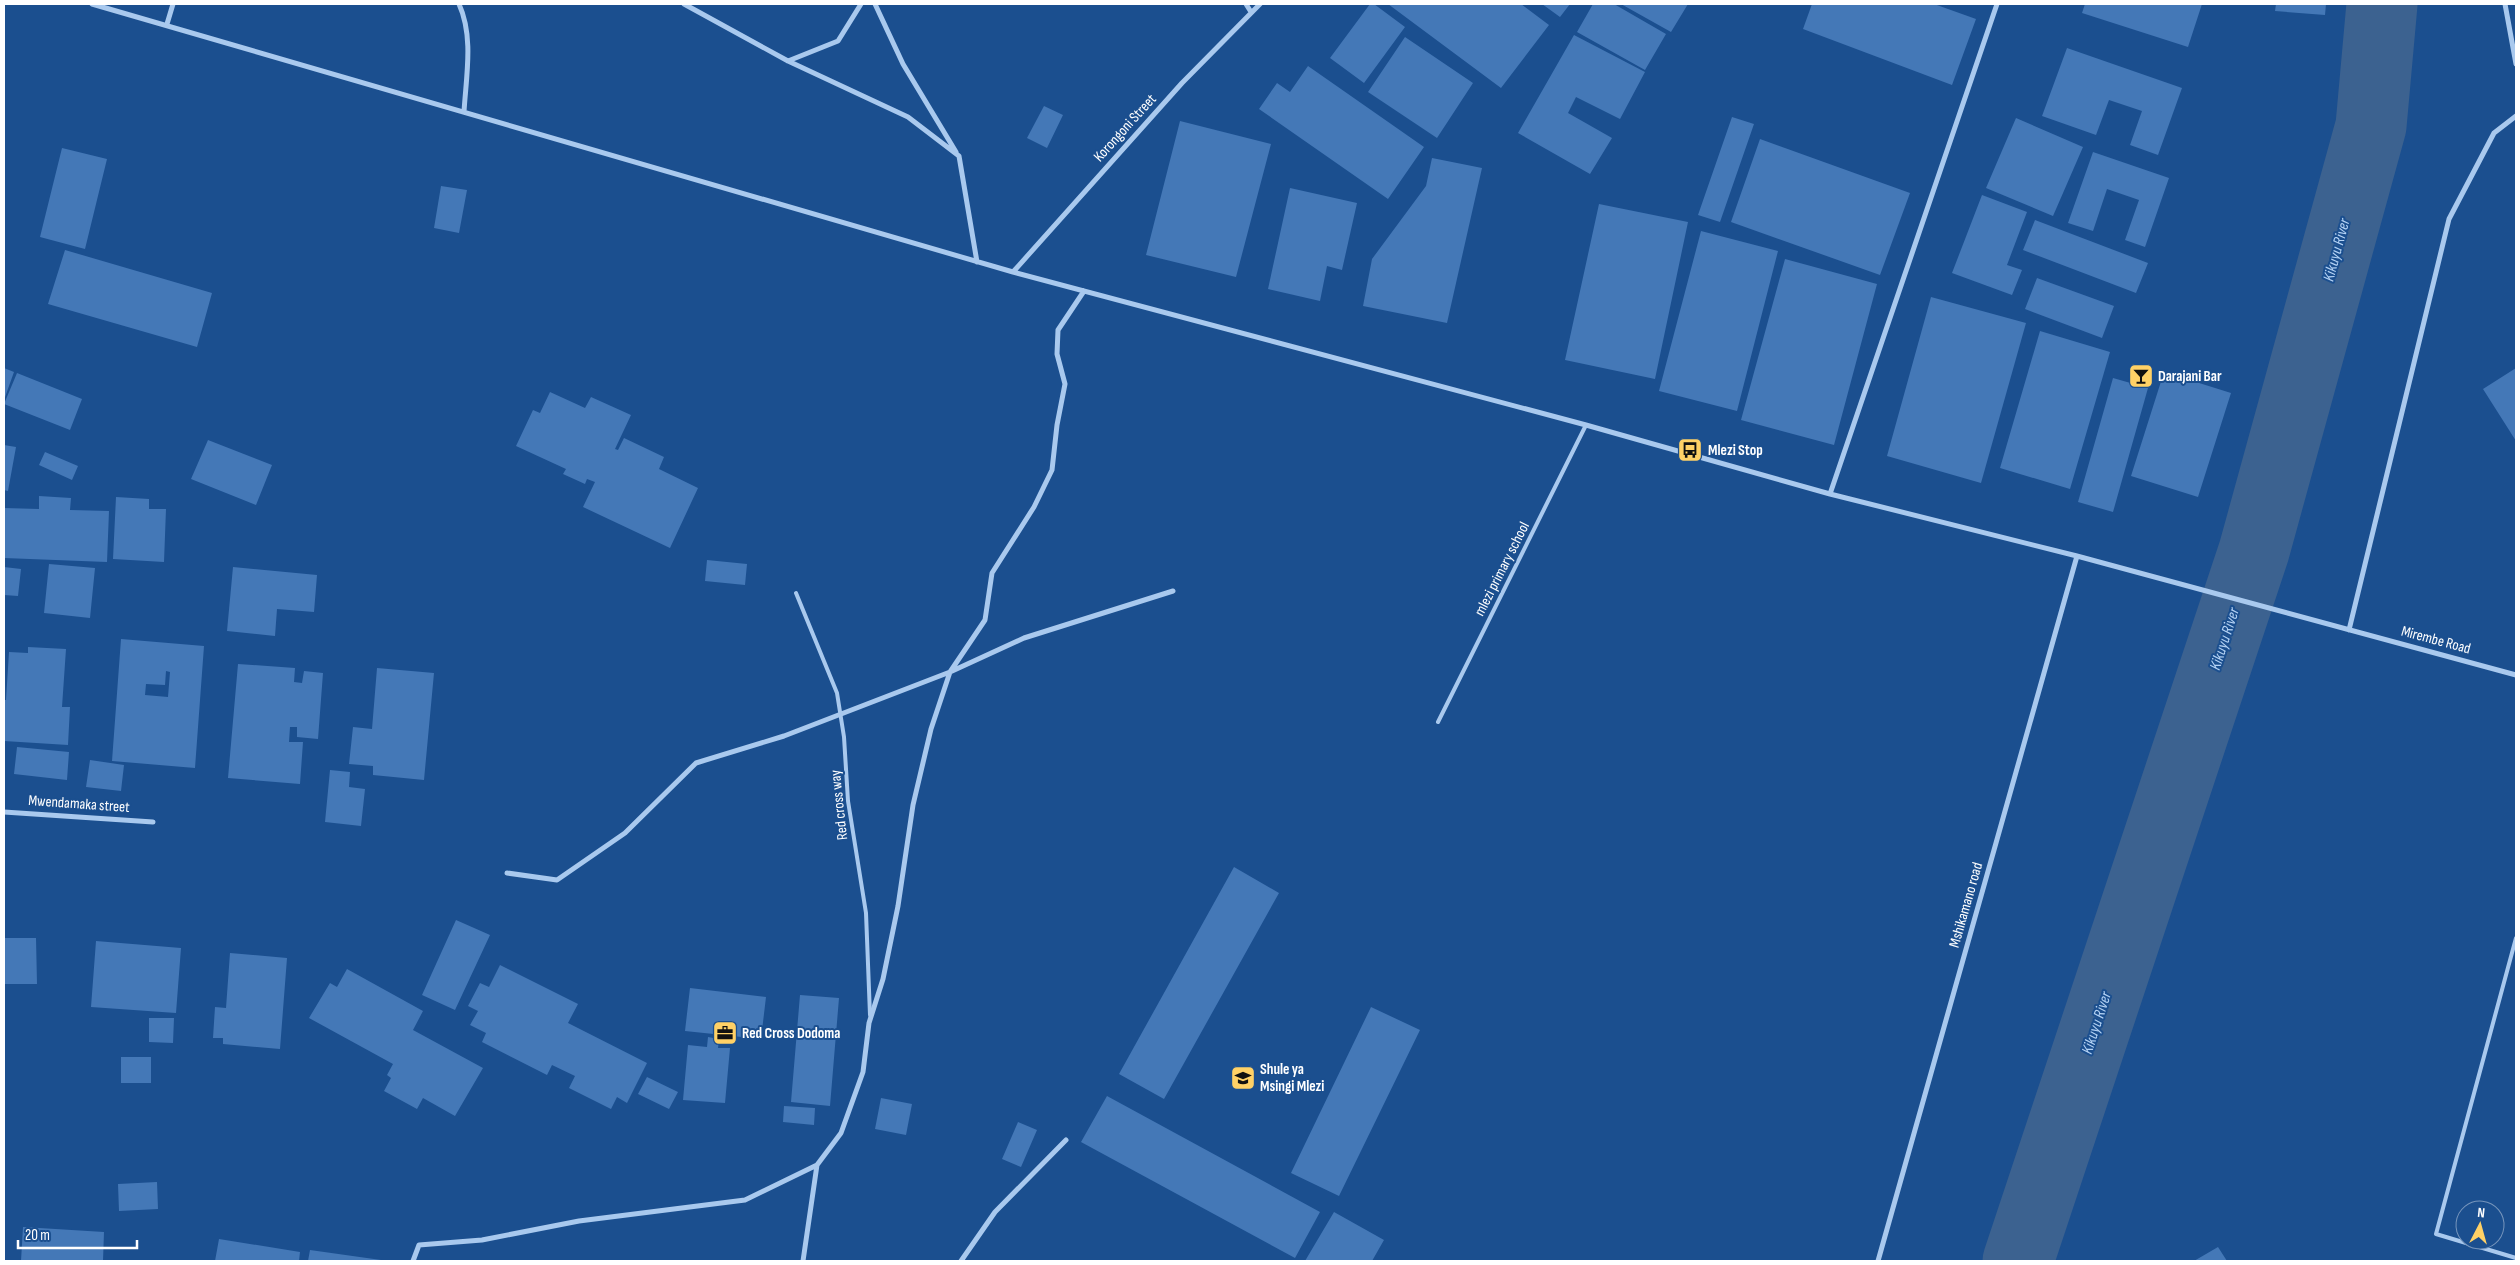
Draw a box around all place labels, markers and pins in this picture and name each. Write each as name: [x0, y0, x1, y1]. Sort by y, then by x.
bar icon: Darajani Bar: [2128, 363, 2154, 389]
place label: Darajani Bar: [2158, 367, 2222, 386]
bus stop icon: Mlezi Stop: [1677, 437, 1703, 463]
place label: Mlezi Stop: [1708, 441, 1763, 460]
office icon: Red Cross Dodoma: [712, 1020, 738, 1046]
place label: Red Cross Dodoma: [742, 1024, 840, 1043]
place label: Shule ya Msingi Mlezi: [1260, 1060, 1324, 1096]
school or university icon: Shule ya Msingi Mlezi: [1230, 1065, 1256, 1091]

